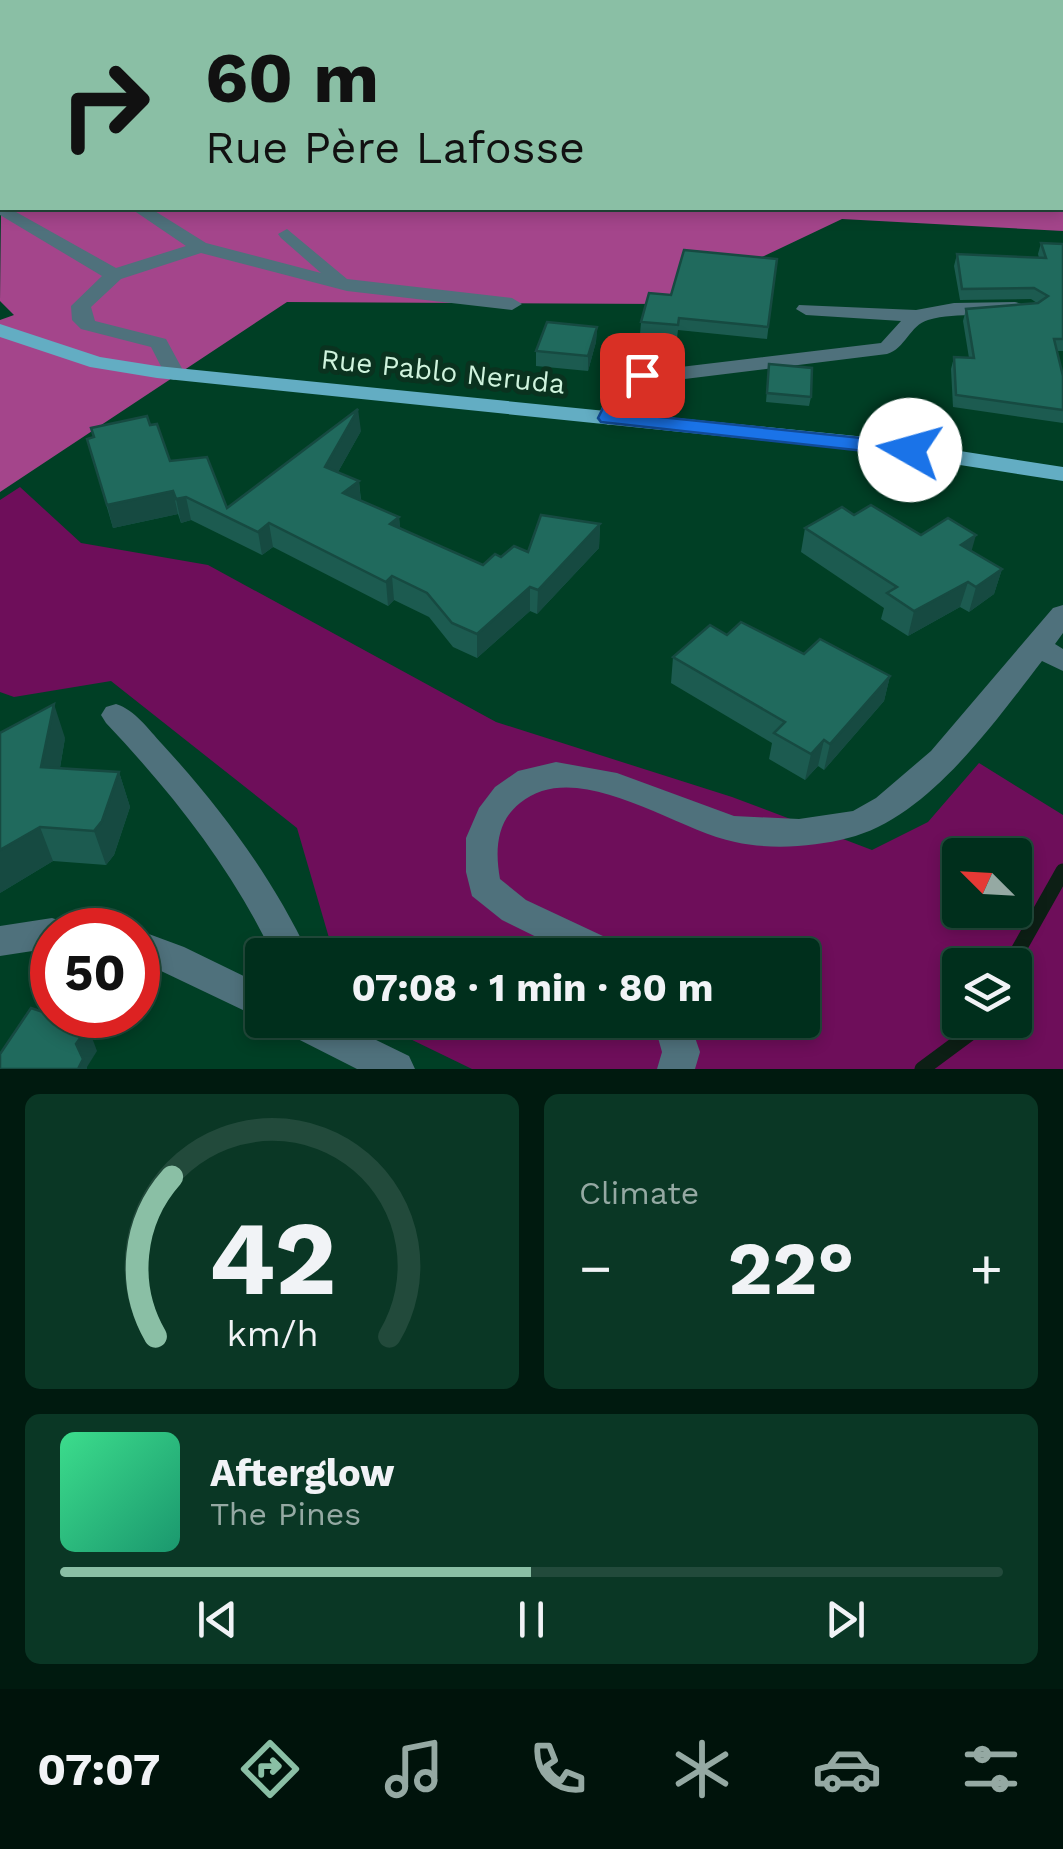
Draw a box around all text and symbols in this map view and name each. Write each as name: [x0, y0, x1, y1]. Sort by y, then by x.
text: 60 m: [205, 37, 379, 119]
icon: right: [40, 40, 170, 170]
text: Rue Père Lafosse: [205, 121, 585, 174]
pin: [600, 333, 685, 418]
street label: Rue Pablo Neruda: [319, 342, 567, 401]
icon: arrive: [615, 348, 670, 403]
position arrow: [858, 398, 962, 502]
north arrow: [942, 838, 1032, 928]
map controls: [942, 838, 1032, 1038]
speed limit sign: 50: [30, 908, 160, 1038]
button: layers: [942, 948, 1032, 1038]
text: 07:08 · 1 min · 80 m: [351, 966, 714, 1010]
text: Climate: [579, 1174, 699, 1212]
text: 42: [208, 1197, 336, 1319]
text: 22°: [728, 1224, 854, 1312]
text: −: [579, 1236, 612, 1300]
text: +: [970, 1236, 1003, 1300]
text: km/h: [226, 1313, 318, 1355]
text: Afterglow: [210, 1451, 395, 1495]
text: The Pines: [210, 1495, 361, 1533]
icon: previous: [190, 1592, 245, 1647]
icon: pause: [504, 1592, 559, 1647]
icon: next: [818, 1592, 873, 1647]
icon: directions: [235, 1734, 305, 1804]
icon: music: [379, 1734, 449, 1804]
icon: phone: [523, 1734, 593, 1804]
icon: climate: [667, 1734, 737, 1804]
icon: car: [812, 1734, 882, 1804]
icon: filters: [956, 1734, 1026, 1804]
text: 07:07: [37, 1743, 160, 1796]

